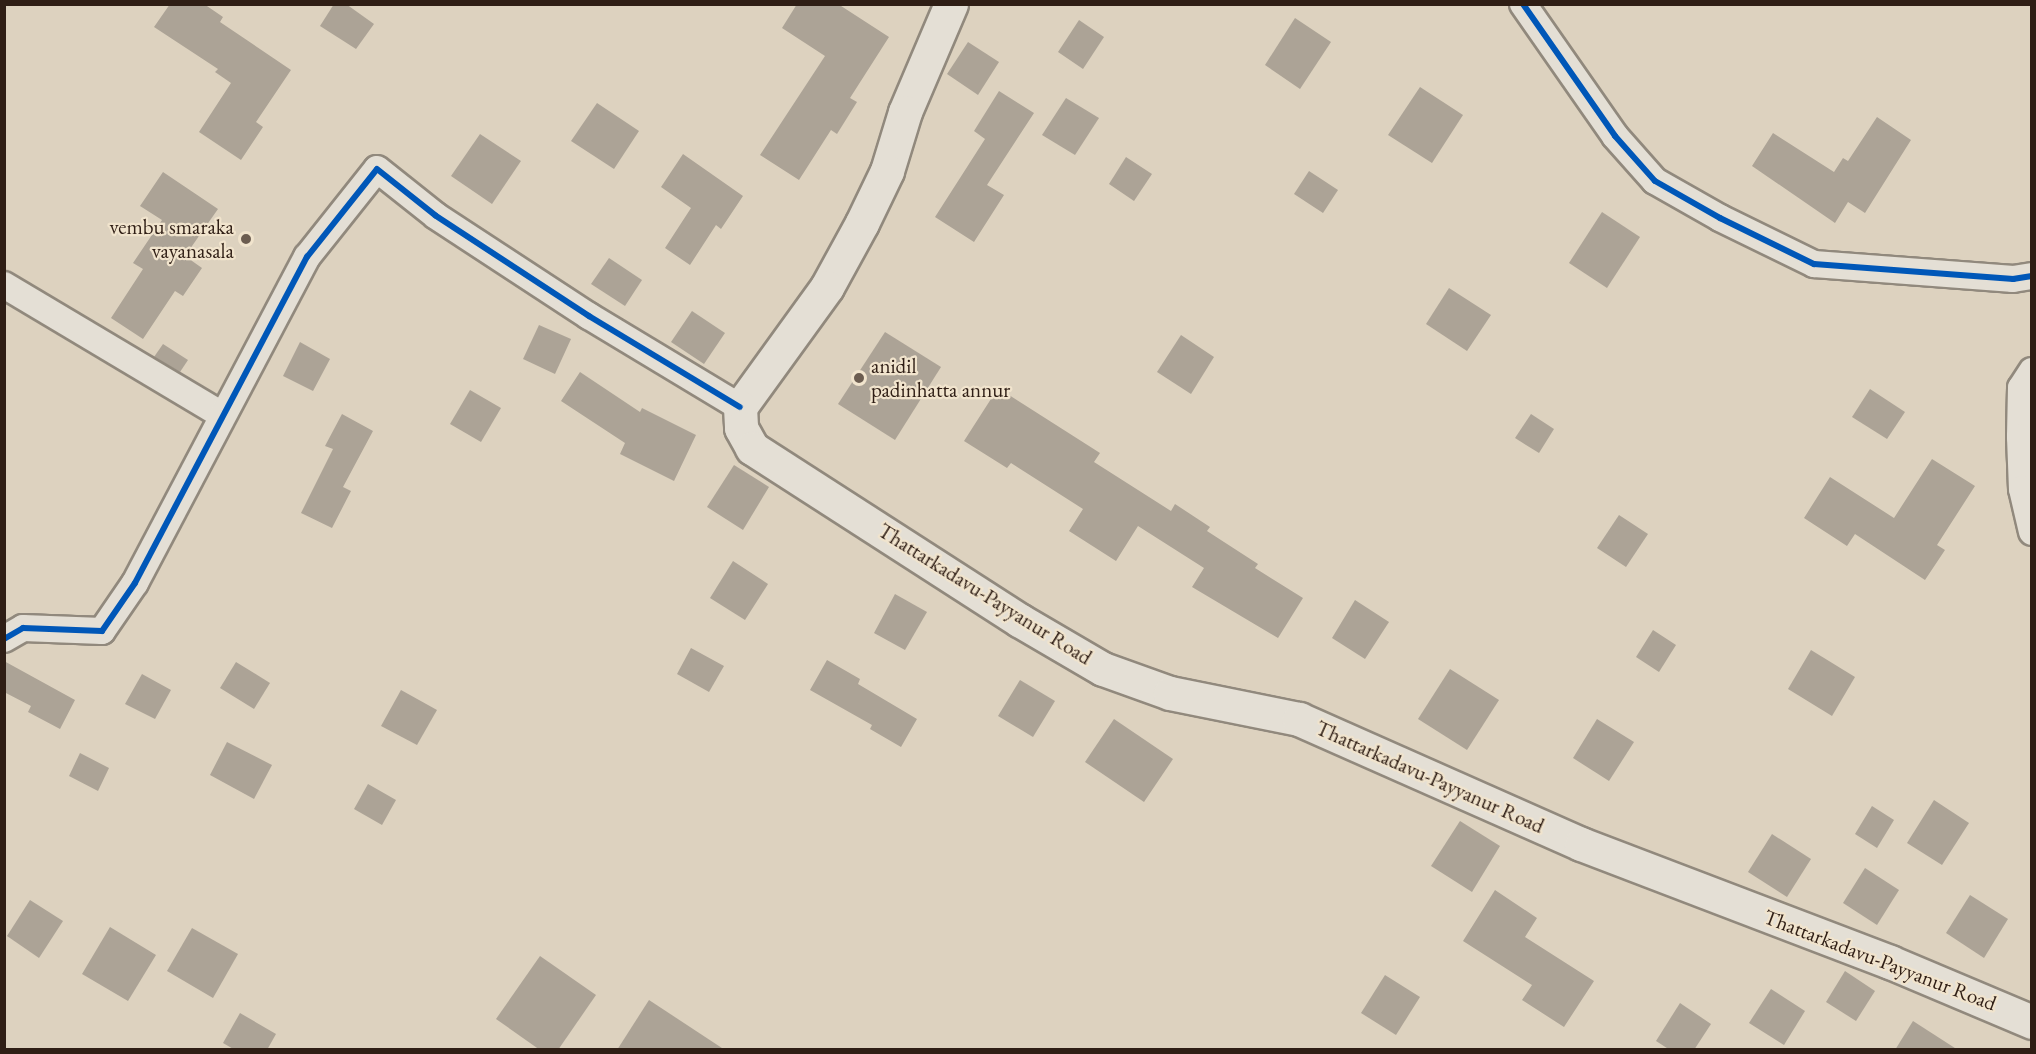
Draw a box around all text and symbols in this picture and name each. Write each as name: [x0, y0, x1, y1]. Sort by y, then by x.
place label: vembu smaraka vayanasala: [110, 214, 234, 264]
marker: vembu smaraka vayanasala: [239, 232, 253, 246]
place label: anidil padinhatta annur: [871, 353, 1010, 403]
marker: anidil padinhatta annur: [852, 371, 866, 385]
street label: Thattarkadavu-Payyanur Road: [874, 518, 1096, 670]
street label: Thattarkadavu-Payyanur Road: [1312, 715, 1548, 839]
street label: Thattarkadavu-Payyanur Road: [1760, 904, 2000, 1016]

